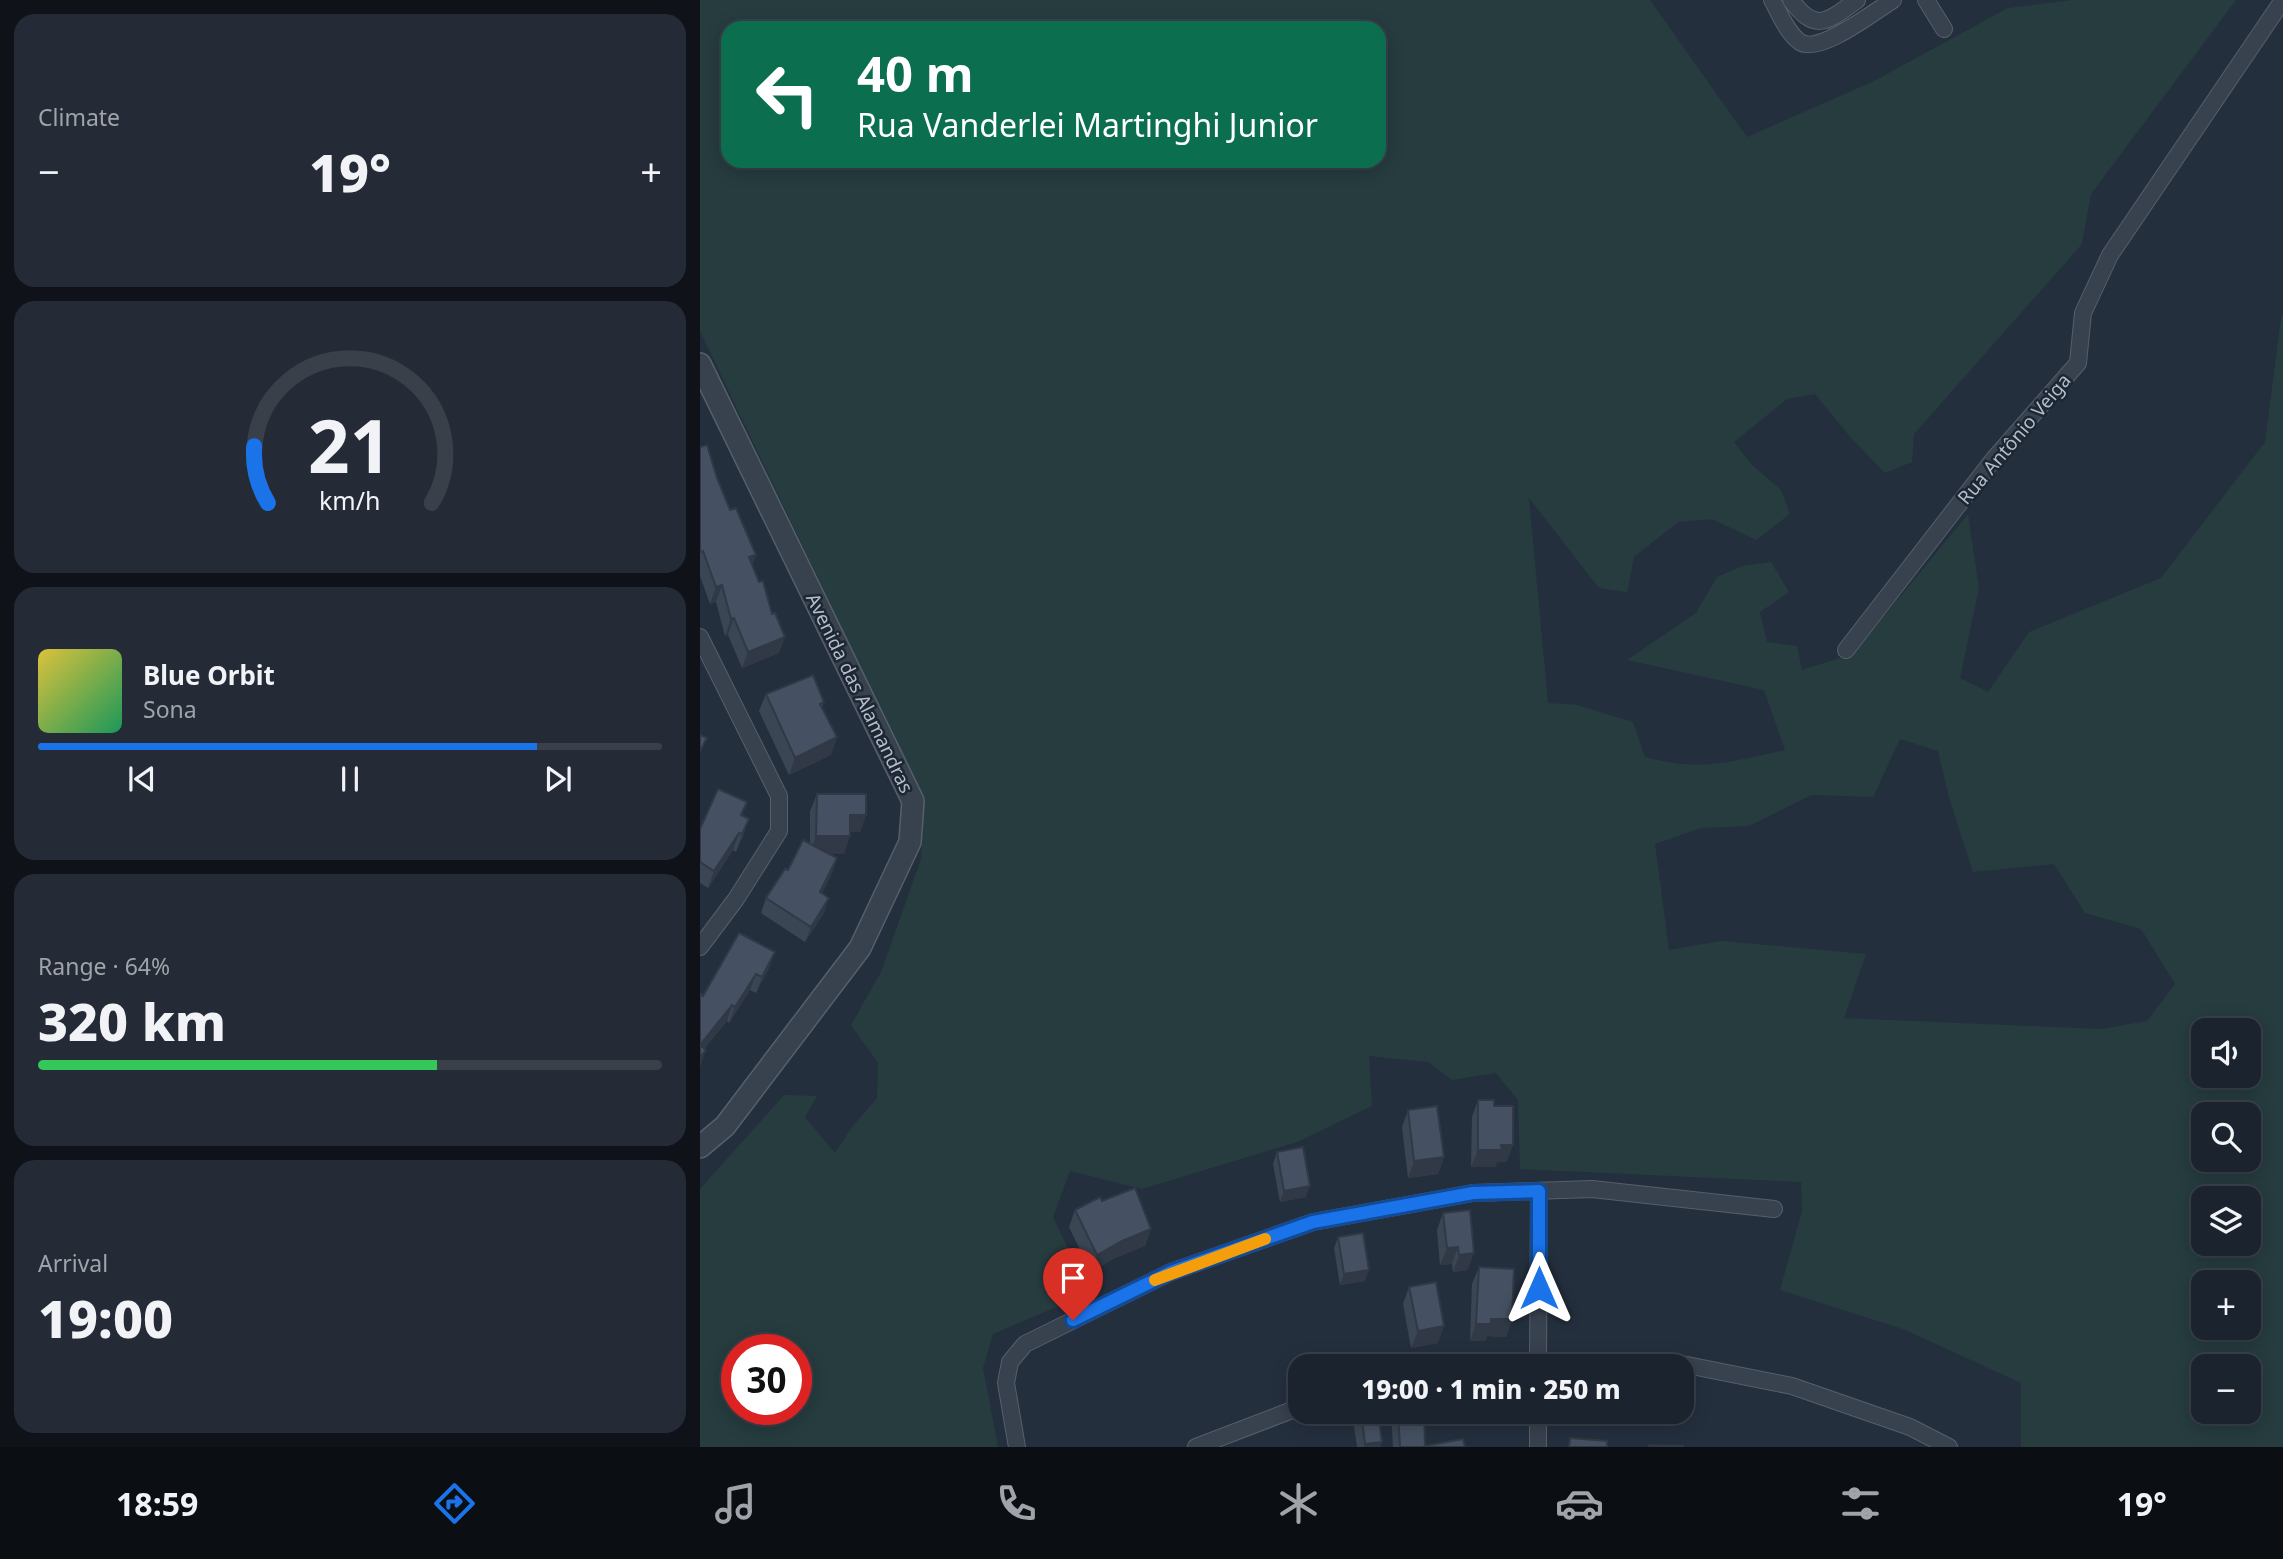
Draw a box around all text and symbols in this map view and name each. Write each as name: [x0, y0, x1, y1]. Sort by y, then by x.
text: 40 m: [857, 40, 974, 106]
icon: left: [742, 49, 833, 140]
text: Climate: [38, 101, 120, 133]
text: Rua Vanderlei Martinghi Junior: [857, 103, 1318, 146]
text: 19°: [309, 136, 391, 207]
text: −: [38, 145, 60, 197]
text: +: [640, 145, 662, 197]
street label: Rua Antônio Veiga: [1952, 368, 2076, 510]
text: 21: [308, 395, 392, 494]
text: km/h: [319, 483, 381, 517]
street label: Avenida das Alamandras: [800, 589, 920, 797]
text: Blue Orbit: [143, 657, 275, 693]
text: Sona: [143, 693, 197, 725]
icon: previous: [123, 760, 161, 798]
icon: pause: [331, 760, 369, 798]
icon: next: [539, 760, 577, 798]
text: Range · 64%: [38, 950, 170, 982]
text: 320 km: [38, 985, 226, 1056]
map controls: [2191, 1018, 2261, 1424]
button: sound: [2191, 1018, 2261, 1088]
button: search: [2191, 1102, 2261, 1172]
button: layers: [2191, 1186, 2261, 1256]
text: Arrival: [38, 1247, 108, 1279]
pin: [1043, 1248, 1103, 1320]
position arrow: [1502, 1251, 1576, 1325]
icon: arrive: [1054, 1259, 1092, 1297]
button: +: [2191, 1270, 2261, 1340]
text: 19:00: [38, 1282, 173, 1353]
speed limit sign: 30: [721, 1334, 812, 1425]
button: −: [2191, 1354, 2261, 1424]
text: 19:00 · 1 min · 250 m: [1361, 1371, 1621, 1407]
icon: directions: [430, 1479, 479, 1528]
icon: music: [711, 1479, 760, 1528]
icon: phone: [992, 1479, 1041, 1528]
icon: climate: [1274, 1479, 1323, 1528]
icon: car: [1555, 1479, 1604, 1528]
icon: filters: [1836, 1479, 1885, 1528]
text: 18:59: [116, 1482, 198, 1525]
text: 19°: [2117, 1482, 2167, 1525]

